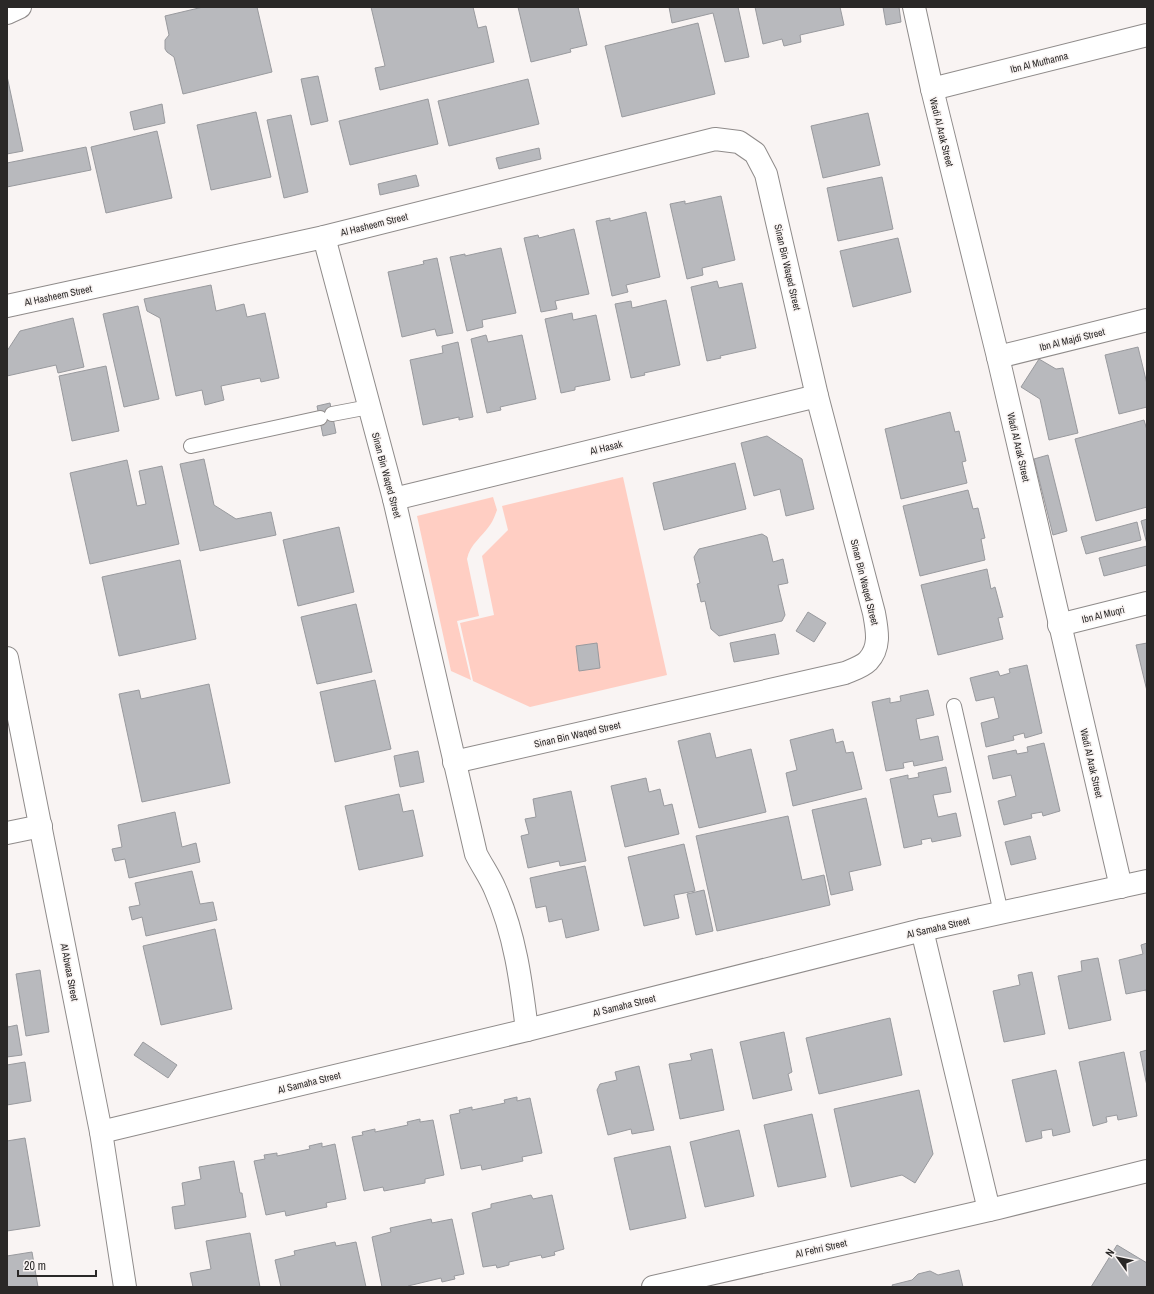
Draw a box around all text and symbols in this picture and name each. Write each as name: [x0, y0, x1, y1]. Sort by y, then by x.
street label: Ibn Al Muthanna: [1009, 49, 1070, 76]
street label: Wadi Al Arak Street: [927, 96, 957, 169]
street label: Al Hasheem Street: [338, 210, 410, 239]
street label: Sinan Bin Waqed Street: [771, 223, 804, 312]
street label: Al Hasheem Street: [22, 282, 94, 309]
street label: Ibn Al Majdi Street: [1038, 325, 1107, 354]
street label: Wadi Al Arak Street: [1004, 411, 1033, 484]
street label: Sinan Bin Waqed Street: [369, 431, 404, 520]
street label: Al Hasak: [588, 437, 624, 458]
street label: Sinan Bin Waqed Street: [848, 538, 882, 627]
street label: Ibn Al Muqri: [1080, 603, 1126, 626]
street label: Sinan Bin Waqed Street: [533, 718, 622, 751]
street label: Wadi Al Arak Street: [1077, 727, 1106, 800]
street label: Al Samaha Street: [904, 914, 972, 941]
street label: Al Abwaa Street: [57, 941, 82, 1003]
street label: Al Samaha Street: [590, 991, 658, 1020]
street label: Al Samaha Street: [275, 1068, 343, 1097]
street label: Al Fehri Street: [793, 1236, 849, 1261]
north arrow: [1098, 1238, 1138, 1278]
text: N: [1102, 1246, 1117, 1259]
scale bar: [18, 1252, 96, 1278]
text: 20 m: [24, 1258, 46, 1274]

